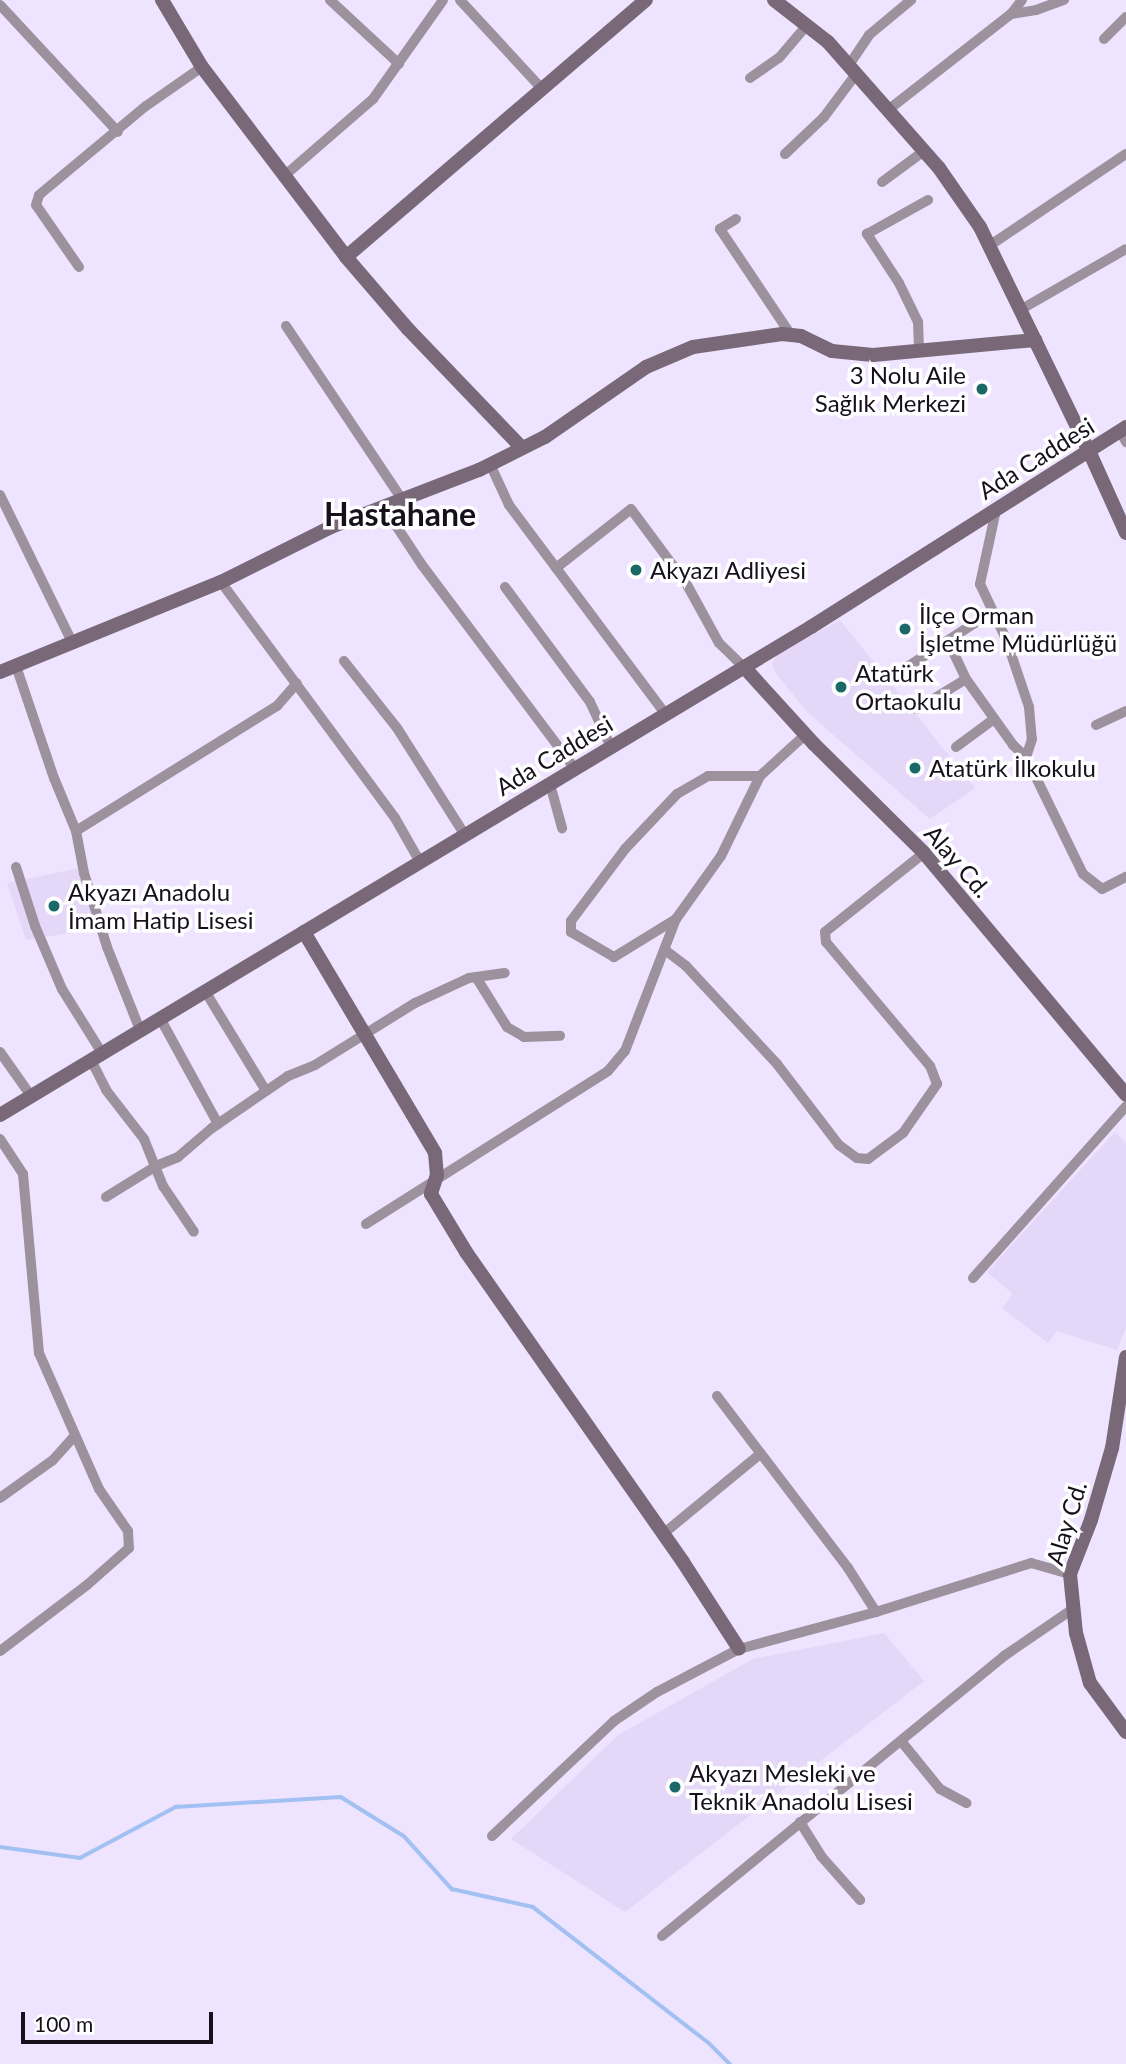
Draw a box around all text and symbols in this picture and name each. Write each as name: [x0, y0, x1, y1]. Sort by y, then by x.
place label: 3 Nolu Aile Sağlık Merkezi: [815, 361, 966, 417]
marker: 3 Nolu Aile Sağlık Merkezi: [972, 379, 992, 399]
street label: Ada Caddesi: [973, 411, 1099, 505]
district label: Hastahane: [324, 495, 476, 533]
place label: Akyazı Adliyesi: [650, 556, 807, 584]
marker: Akyazı Adliyesi: [628, 562, 644, 578]
place label: İlçe Orman İşletme Müdürlüğü: [919, 601, 1117, 657]
marker: İlçe Orman İşletme Müdürlüğü: [897, 621, 913, 637]
place label: Atatürk Ortaokulu: [855, 659, 961, 715]
marker: Atatürk Ortaokulu: [833, 679, 849, 695]
street label: Ada Caddesi: [490, 709, 618, 801]
place label: Atatürk İlkokulu: [929, 754, 1096, 782]
marker: Atatürk İlkokulu: [907, 760, 923, 776]
street label: Alay Cd.: [919, 819, 997, 903]
place label: Akyazı Anadolu İmam Hatip Lisesi: [68, 878, 254, 934]
marker: Akyazı Anadolu İmam Hatip Lisesi: [46, 898, 62, 914]
street label: Alay Cd.: [1040, 1477, 1092, 1569]
place label: Akyazı Mesleki ve Teknik Anadolu Lisesi: [689, 1759, 914, 1815]
marker: Akyazı Mesleki ve Teknik Anadolu Lisesi: [667, 1779, 683, 1795]
scale bar: [24, 1997, 217, 2041]
text: 100 m: [34, 2011, 93, 2036]

